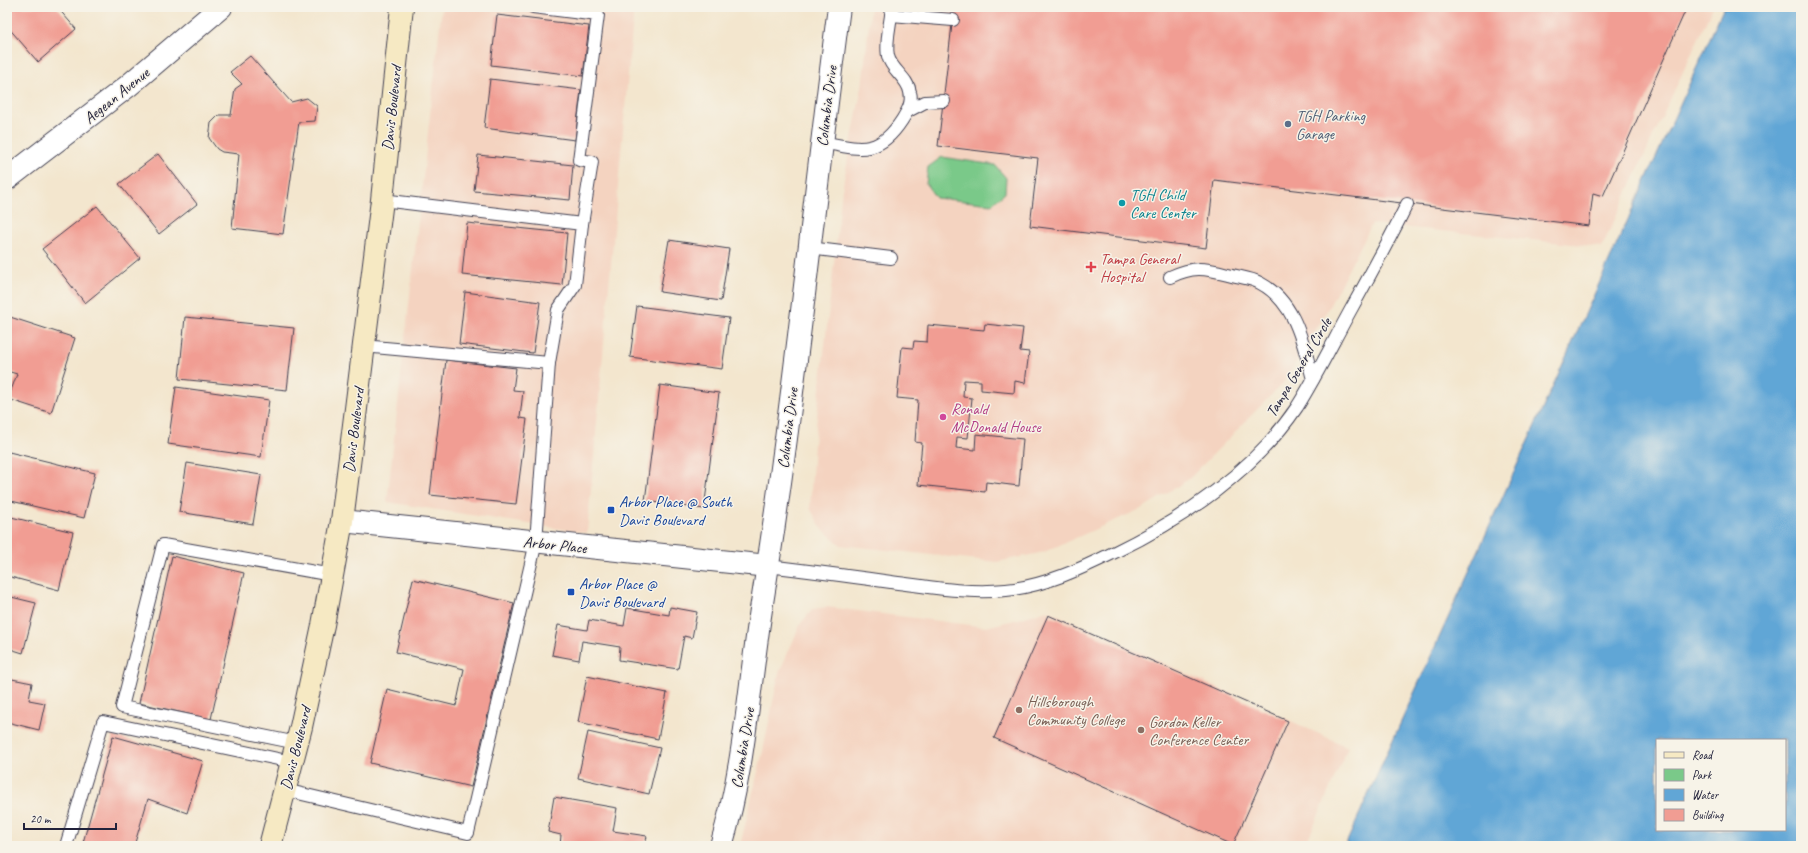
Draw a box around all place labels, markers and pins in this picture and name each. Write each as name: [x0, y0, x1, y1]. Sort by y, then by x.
place label: TGH Parking Garage: [1296, 106, 1367, 144]
marker: TGH Parking Garage: [1283, 119, 1293, 129]
place label: TGH Child Care Center: [1130, 185, 1198, 223]
marker: TGH Child Care Center: [1117, 198, 1127, 208]
place label: Tampa General Hospital: [1100, 249, 1182, 287]
marker: Tampa General Hospital: [1085, 261, 1097, 273]
place label: Ronald McDonald House: [951, 399, 1043, 437]
marker: Ronald McDonald House: [938, 412, 948, 422]
place label: Arbor Place @ South Davis Boulevard: [619, 492, 733, 530]
marker: Arbor Place @ South Davis Boulevard: [606, 505, 616, 515]
place label: Arbor Place @ Davis Boulevard: [579, 574, 667, 612]
marker: Arbor Place @ Davis Boulevard: [566, 587, 576, 597]
place label: Hillsborough Community College: [1027, 692, 1126, 730]
marker: Hillsborough Community College: [1014, 705, 1024, 715]
place label: Gordon Keller Conference Center: [1149, 712, 1250, 750]
marker: Gordon Keller Conference Center: [1136, 725, 1146, 735]

